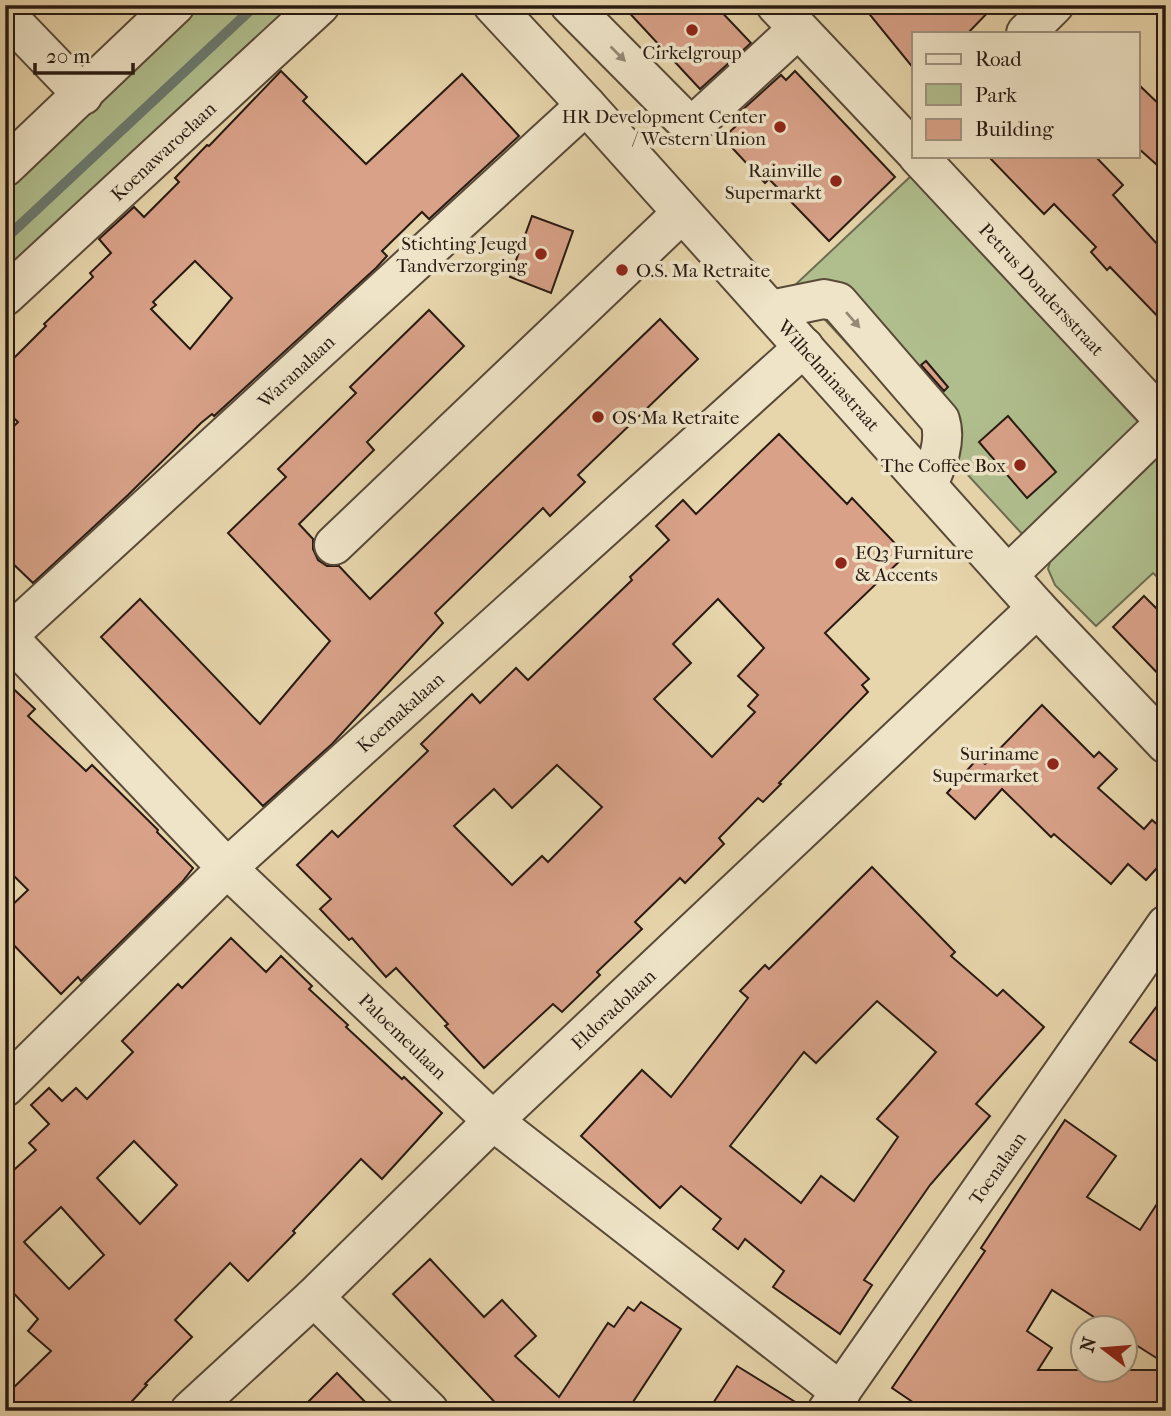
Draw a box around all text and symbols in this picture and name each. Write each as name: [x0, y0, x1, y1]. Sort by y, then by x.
marker: Cirkelgroup: [684, 22, 700, 38]
scale bar: [35, 32, 133, 76]
legend: [912, 32, 1140, 158]
place label: Cirkelgroup: [643, 42, 741, 64]
text: 20 m: [46, 44, 91, 68]
one-way arrow: [609, 45, 626, 62]
text: Road: [975, 47, 1022, 71]
text: Park: [975, 83, 1017, 107]
street label: Koenawaroelaan: [107, 97, 221, 206]
place label: HR Development Center / Western Union: [562, 106, 767, 150]
text: Building: [975, 117, 1054, 141]
marker: HR Development Center / Western Union: [772, 119, 788, 135]
place label: Rainville Supermarkt: [725, 160, 822, 204]
marker: Rainville Supermarkt: [828, 173, 844, 189]
street label: Petrus Dondersstraat: [974, 219, 1109, 361]
place label: Stichting Jeugd Tandverzorging: [396, 233, 528, 277]
marker: Stichting Jeugd Tandverzorging: [533, 246, 549, 262]
place label: O.S. Ma Retraite: [636, 260, 770, 282]
marker: O.S. Ma Retraite: [614, 262, 630, 278]
one-way arrow: [845, 311, 861, 329]
street label: Wilhelminastraat: [772, 315, 884, 436]
street label: Waranalaan: [253, 331, 340, 413]
place label: OS Ma Retraite: [612, 407, 739, 429]
marker: OS Ma Retraite: [590, 409, 606, 425]
place label: The Coffee Box: [881, 455, 1006, 477]
marker: The Coffee Box: [1012, 457, 1028, 473]
place label: EQ3 Furniture & Accents: [855, 542, 973, 586]
marker: EQ3 Furniture & Accents: [833, 555, 849, 571]
street label: Koemakalaan: [353, 668, 449, 758]
place label: Suriname Supermarket: [933, 743, 1039, 787]
marker: Suriname Supermarket: [1045, 756, 1061, 772]
street label: Eldoradolaan: [567, 965, 660, 1054]
street label: Paloemeulaan: [354, 989, 451, 1084]
street label: Toenalaan: [965, 1128, 1031, 1209]
north arrow: [1070, 1314, 1140, 1384]
text: N: [1076, 1334, 1101, 1355]

